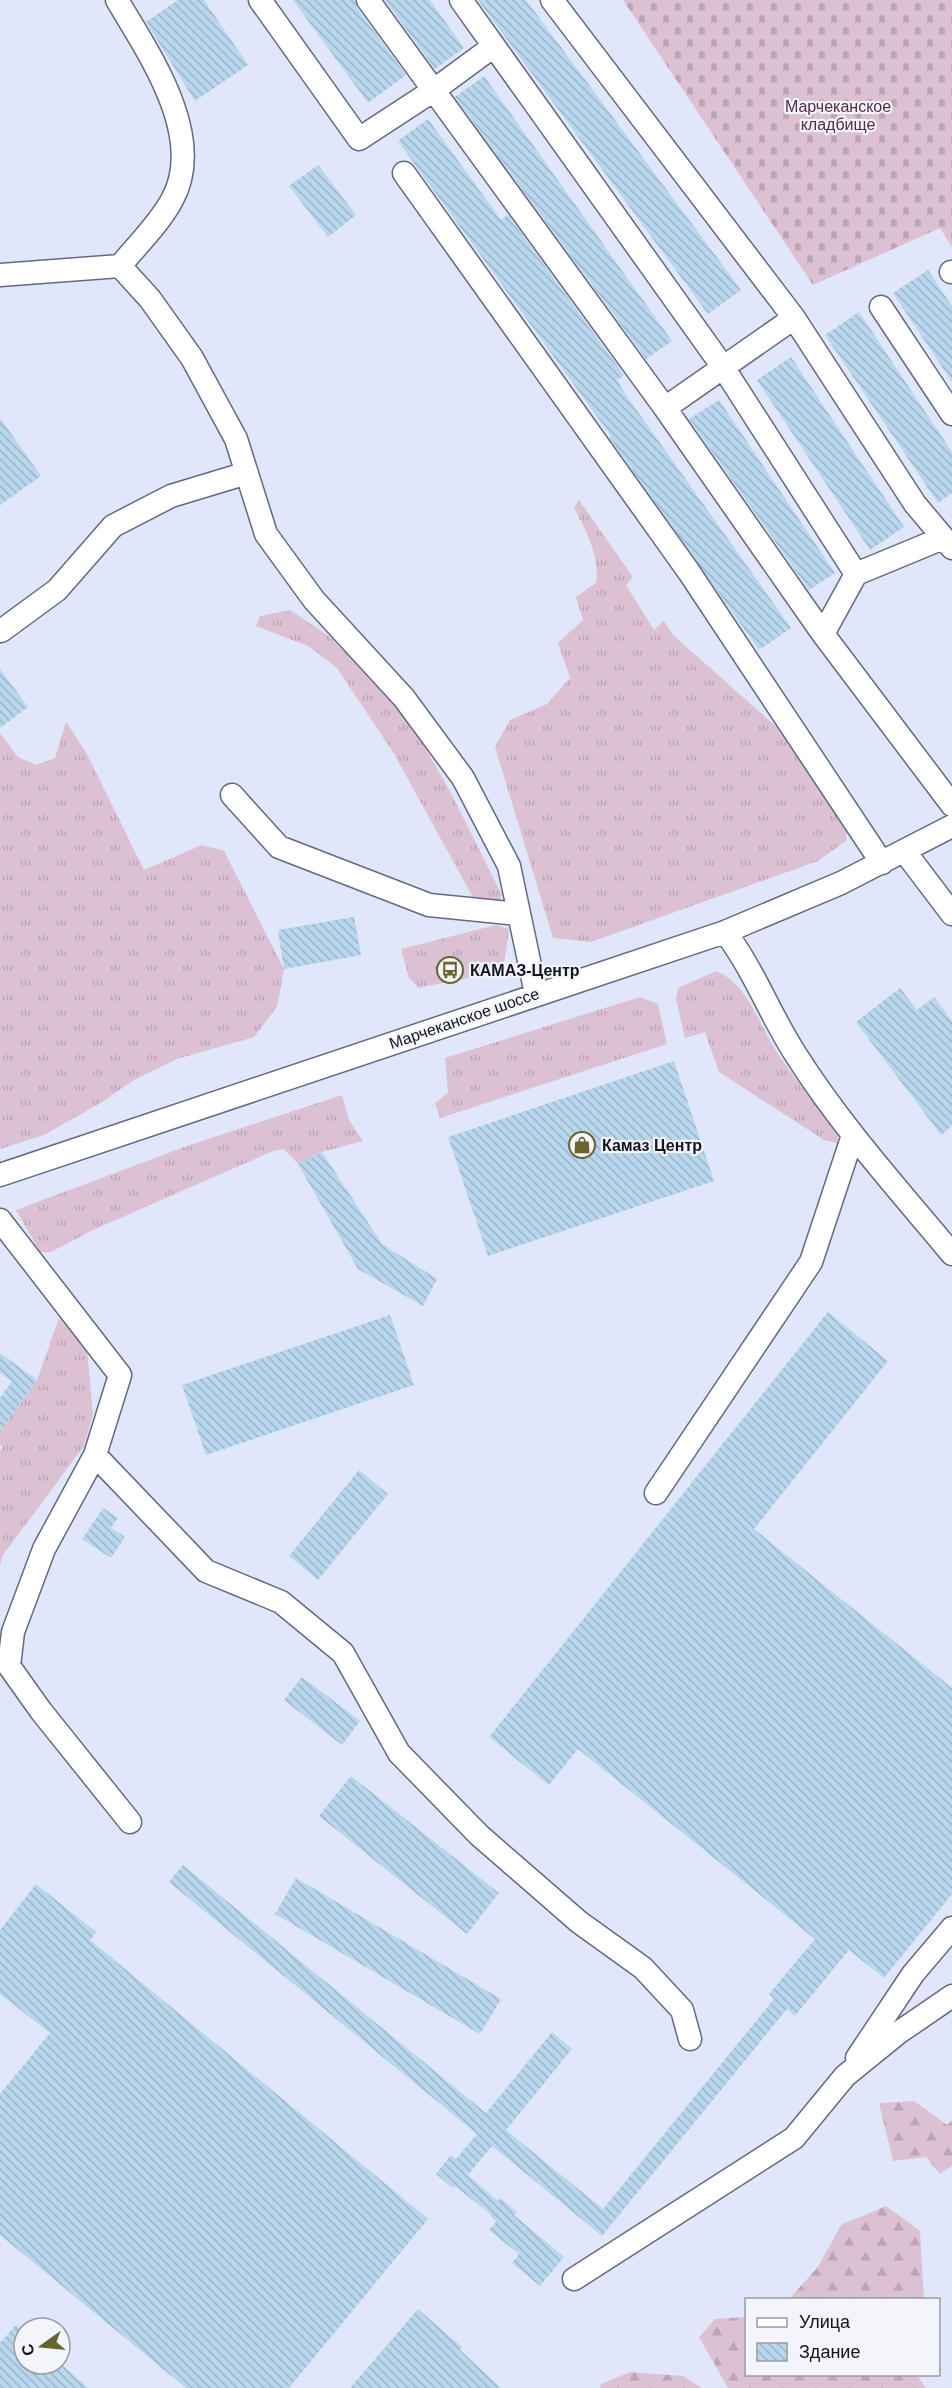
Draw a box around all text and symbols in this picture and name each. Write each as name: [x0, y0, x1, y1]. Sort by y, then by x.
park label: Марчеканское кладбище: [785, 98, 891, 133]
bus stop icon: КАМАЗ-Центр: [435, 955, 465, 985]
place label: КАМАЗ-Центр: [470, 962, 580, 979]
street label: Марчеканское шоссе: [387, 985, 541, 1052]
shop icon: Камаз Центр: [567, 1130, 597, 1160]
place label: Камаз Центр: [602, 1137, 702, 1154]
legend: [745, 2298, 940, 2376]
text: Улица: [799, 2312, 851, 2332]
north arrow: [12, 2316, 72, 2376]
text: С: [18, 2342, 38, 2358]
text: Здание: [799, 2342, 860, 2362]

